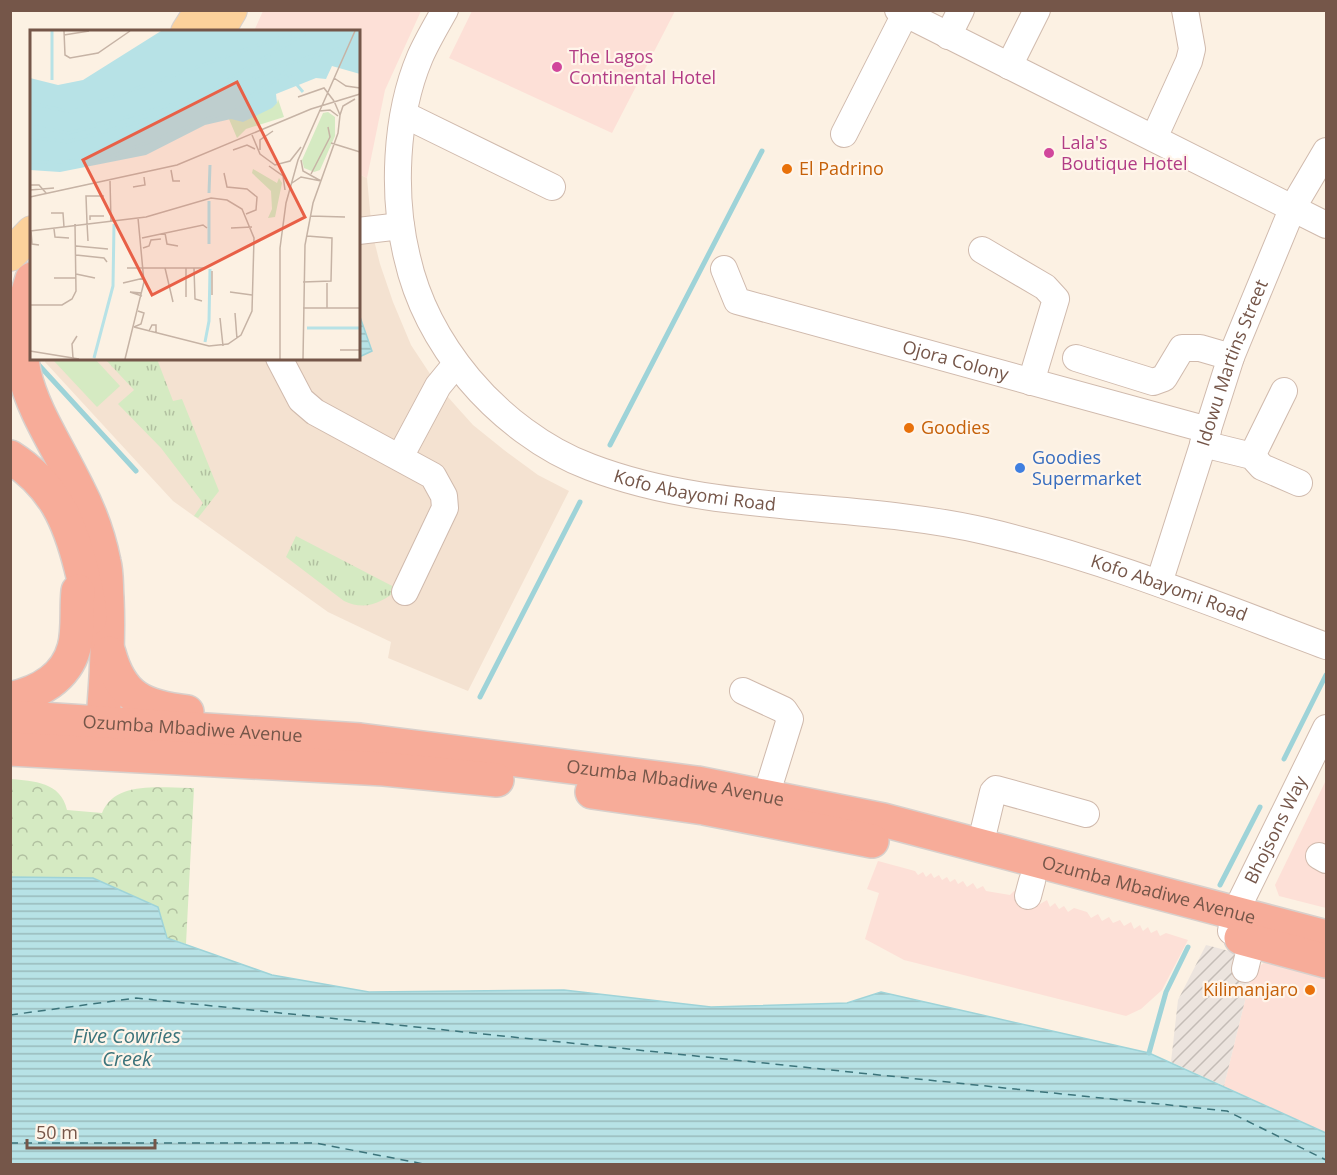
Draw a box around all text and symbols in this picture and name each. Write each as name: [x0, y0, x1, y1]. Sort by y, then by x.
inset map: [30, 30, 360, 360]
place label: The Lagos Continental Hotel: [569, 44, 716, 89]
marker: The Lagos Continental Hotel: [550, 60, 564, 74]
place label: Lala's Boutique Hotel: [1061, 130, 1187, 175]
marker: Lala's Boutique Hotel: [1042, 146, 1056, 160]
place label: El Padrino: [799, 156, 884, 180]
marker: El Padrino: [780, 162, 794, 176]
street label: Idowu Martins Street: [1190, 276, 1273, 449]
street label: Ojora Colony: [900, 334, 1012, 386]
place label: Goodies: [921, 415, 990, 439]
marker: Goodies: [902, 421, 916, 435]
place label: Goodies Supermarket: [1032, 445, 1141, 490]
marker: Goodies Supermarket: [1013, 461, 1027, 475]
street label: Kofo Abayomi Road: [611, 463, 777, 516]
street label: Kofo Abayomi Road: [1088, 548, 1251, 626]
street label: Ozumba Mbadiwe Avenue: [82, 709, 303, 747]
street label: Ozumba Mbadiwe Avenue: [565, 753, 786, 811]
street label: Bhojsons Way: [1238, 771, 1312, 887]
street label: Ozumba Mbadiwe Avenue: [1040, 850, 1258, 929]
place label: Kilimanjaro: [1203, 977, 1298, 1001]
marker: Kilimanjaro: [1303, 983, 1317, 997]
water label: Five Cowries Creek: [73, 1022, 181, 1072]
scale bar: [27, 1112, 154, 1150]
text: 50 m: [36, 1120, 78, 1144]

